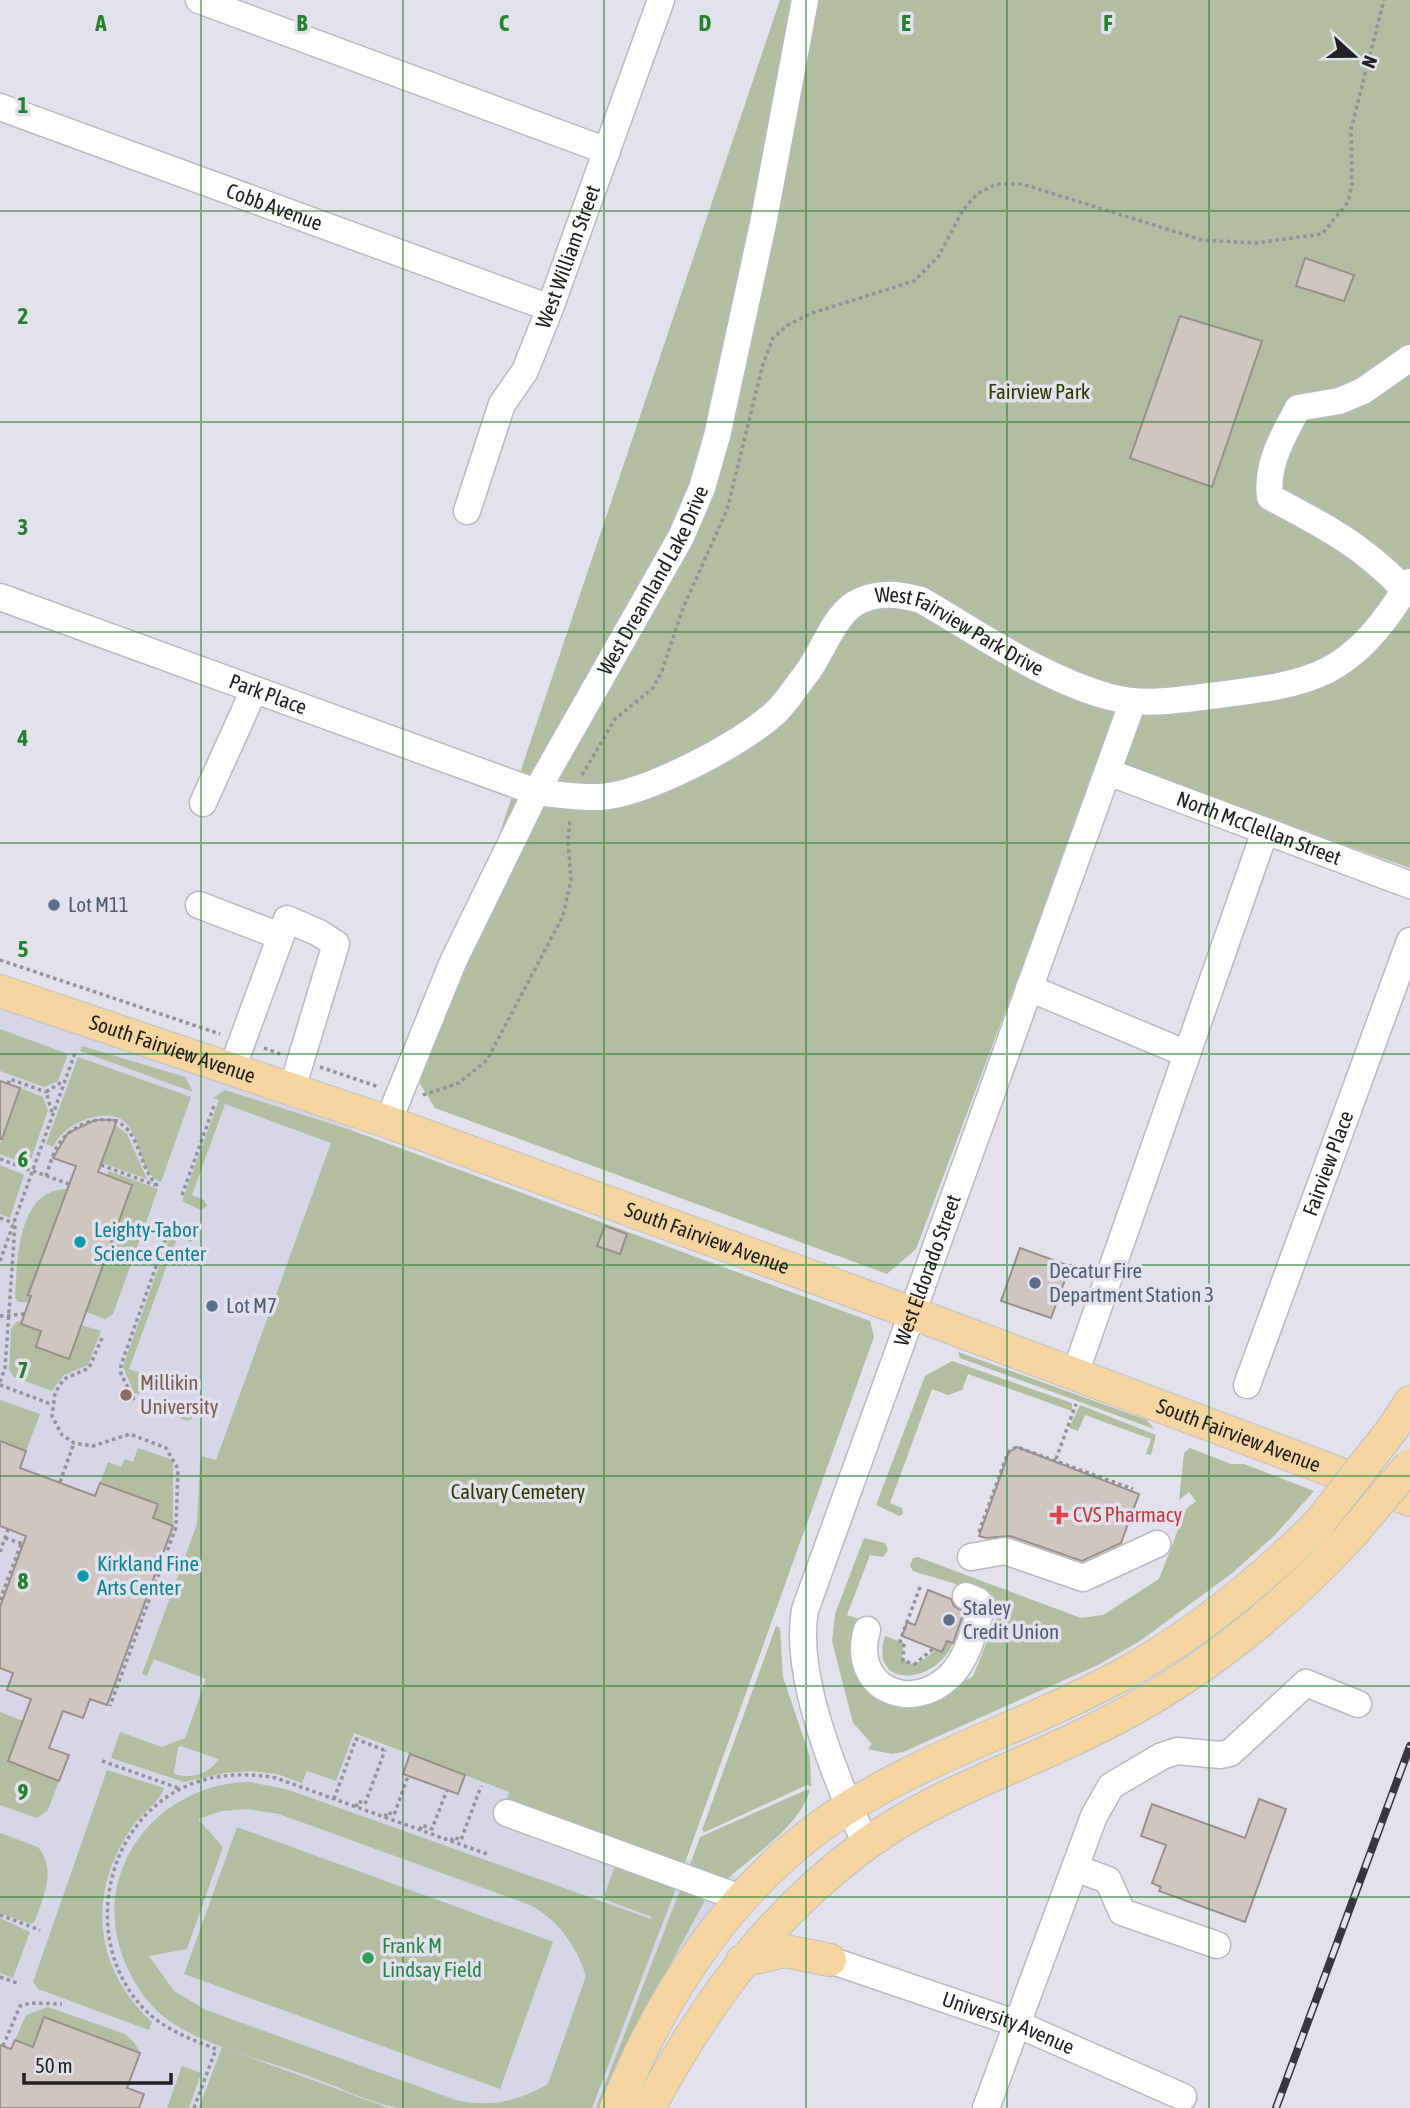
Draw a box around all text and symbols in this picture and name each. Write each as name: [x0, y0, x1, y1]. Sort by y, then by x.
text: A: [94, 10, 107, 36]
text: B: [297, 10, 308, 36]
text: C: [499, 10, 510, 36]
text: D: [699, 10, 712, 36]
text: E: [901, 10, 911, 36]
text: F: [1103, 10, 1113, 36]
north arrow: [1319, 21, 1389, 91]
text: N: [1358, 53, 1382, 71]
text: 1: [18, 92, 29, 118]
street label: Cobb Avenue: [223, 178, 326, 235]
street label: West William Street: [530, 182, 604, 331]
text: 2: [18, 303, 28, 329]
park label: Fairview Park: [988, 379, 1090, 403]
street label: West Dreamland Lake Drive: [592, 482, 713, 679]
text: 3: [18, 514, 28, 540]
street label: West Fairview Park Drive: [874, 581, 1048, 680]
street label: Park Place: [226, 668, 310, 719]
text: 4: [17, 725, 29, 751]
street label: North McClellan Street: [1174, 786, 1345, 869]
place label: Lot M11: [68, 892, 129, 916]
marker: Lot M11: [46, 897, 62, 913]
text: 5: [18, 936, 29, 962]
street label: South Fairview Avenue: [87, 1009, 259, 1087]
street label: Fairview Place: [1297, 1107, 1358, 1219]
text: 6: [18, 1146, 29, 1172]
street label: West Eldorado Street: [888, 1191, 965, 1349]
street label: South Fairview Avenue: [622, 1196, 793, 1278]
place label: Leighty-Tabor Science Center: [94, 1217, 207, 1265]
marker: Leighty-Tabor Science Center: [72, 1234, 88, 1250]
place label: Decatur Fire Department Station 3: [1049, 1258, 1214, 1306]
marker: Decatur Fire Department Station 3: [1027, 1275, 1043, 1291]
place label: Lot M7: [226, 1293, 277, 1317]
marker: Lot M7: [204, 1298, 220, 1314]
text: 7: [18, 1357, 28, 1383]
place label: Millikin University: [140, 1370, 219, 1418]
marker: Millikin University: [118, 1387, 134, 1403]
street label: South Fairview Avenue: [1154, 1393, 1324, 1476]
park label: Calvary Cemetery: [451, 1479, 586, 1503]
place label: CVS Pharmacy: [1073, 1502, 1183, 1526]
marker: CVS Pharmacy: [1051, 1507, 1067, 1523]
place label: Kirkland Fine Arts Center: [97, 1551, 199, 1599]
text: 8: [18, 1568, 29, 1594]
marker: Kirkland Fine Arts Center: [75, 1568, 91, 1584]
place label: Staley Credit Union: [963, 1595, 1059, 1643]
marker: Staley Credit Union: [941, 1612, 957, 1628]
text: 9: [18, 1779, 29, 1805]
place label: Frank M Lindsay Field: [382, 1933, 482, 1981]
marker: Frank M Lindsay Field: [360, 1950, 376, 1966]
street label: University Avenue: [939, 1986, 1078, 2059]
scale bar: [24, 2042, 172, 2086]
text: 50 m: [35, 2053, 73, 2077]

